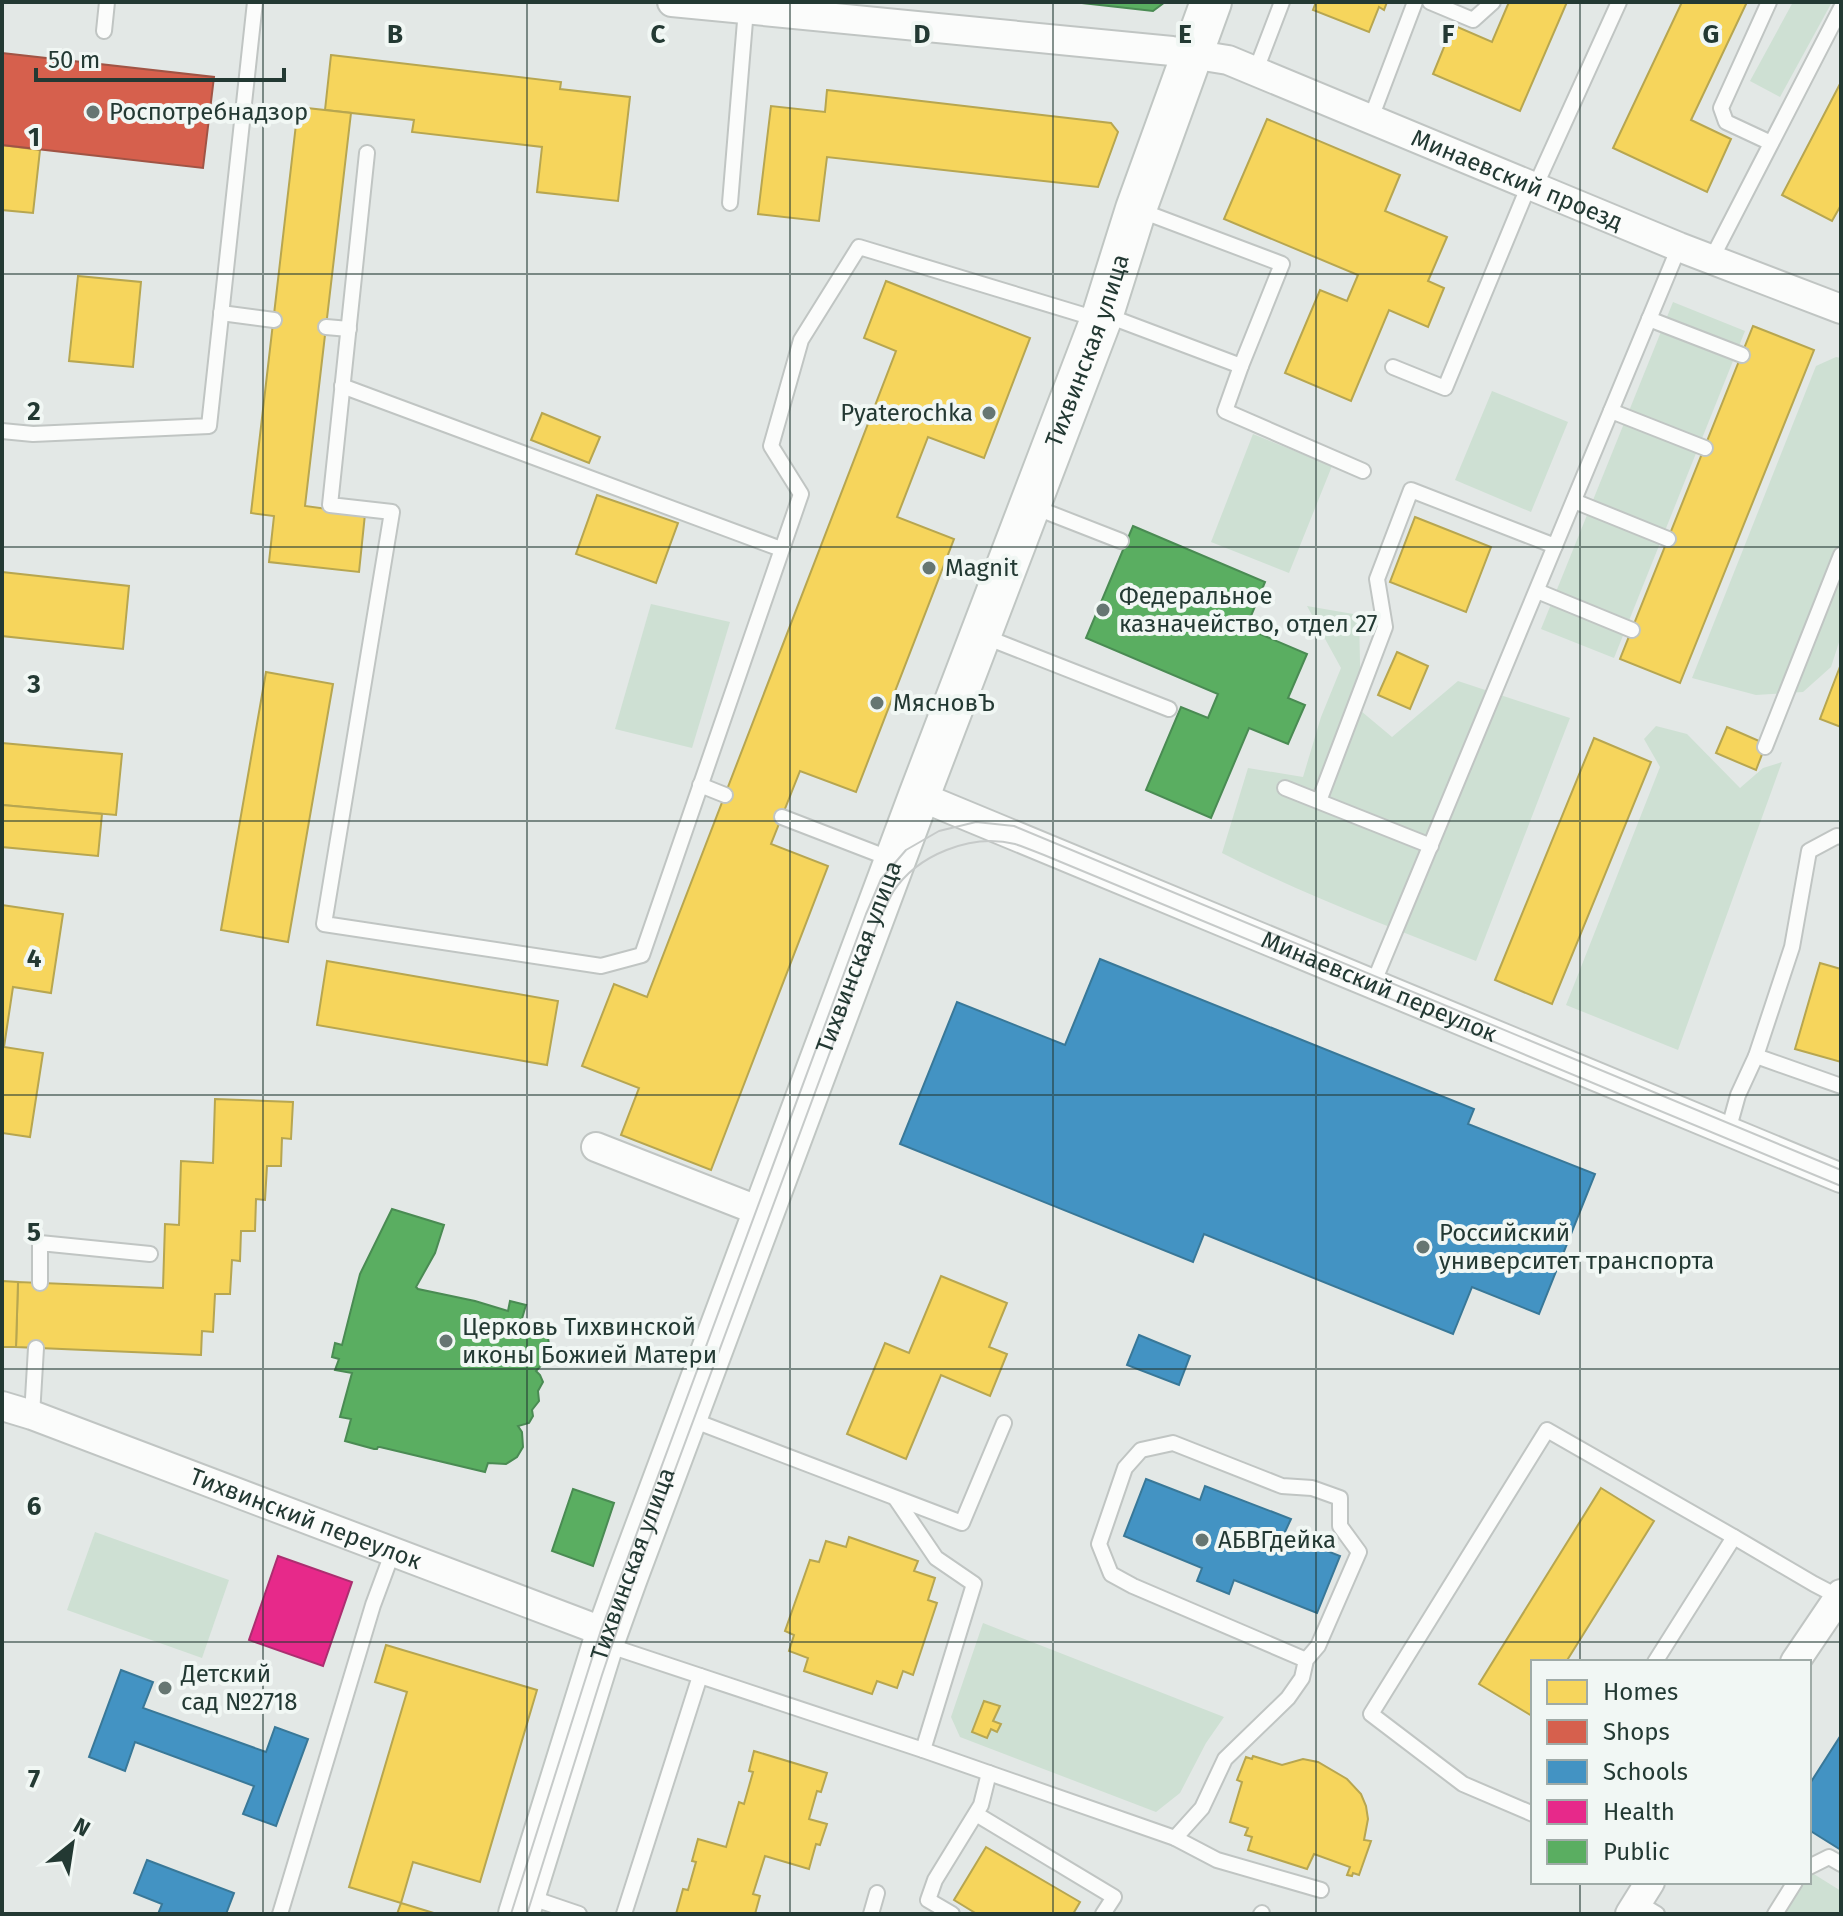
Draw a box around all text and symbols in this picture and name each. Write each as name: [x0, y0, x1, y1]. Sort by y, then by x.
text: B: [387, 19, 403, 50]
text: C: [651, 19, 666, 50]
text: D: [914, 19, 931, 50]
text: E: [1178, 19, 1192, 50]
text: F: [1442, 19, 1455, 50]
text: G: [1703, 19, 1719, 50]
scale bar: [36, 32, 284, 82]
text: 50 m: [48, 46, 100, 74]
place label: Роспотребнадзор: [109, 98, 308, 126]
marker: Роспотребнадзор: [84, 103, 102, 121]
text: 1: [28, 122, 40, 153]
street label: Минаевский проезд: [1407, 124, 1627, 236]
street label: Тихвинская улица: [1040, 251, 1135, 451]
text: 2: [27, 396, 41, 427]
place label: Pyaterochka: [840, 399, 973, 427]
marker: Pyaterochka: [980, 404, 998, 422]
place label: Magnit: [945, 554, 1019, 582]
marker: Magnit: [920, 559, 938, 577]
place label: Федеральное казначейство, отдел 27: [1119, 582, 1378, 638]
marker: Федеральное казначейство, отдел 27: [1094, 601, 1112, 619]
text: 3: [26, 669, 41, 700]
place label: МясновЪ: [893, 689, 995, 717]
marker: МясновЪ: [868, 694, 886, 712]
street label: Тихвинская улица: [810, 857, 908, 1057]
street label: Минаевский переулок: [1257, 925, 1502, 1048]
text: 4: [27, 943, 42, 974]
text: 5: [27, 1217, 41, 1248]
place label: Российский университет транспорта: [1439, 1219, 1714, 1275]
marker: Российский университет транспорта: [1414, 1238, 1432, 1256]
place label: Церковь Тихвинской иконы Божией Матери: [462, 1313, 717, 1369]
marker: Церковь Тихвинской иконы Божией Матери: [437, 1332, 455, 1350]
street label: Тихвинский переулок: [186, 1462, 426, 1576]
street label: Тихвинская улица: [585, 1464, 681, 1664]
text: 6: [27, 1491, 42, 1522]
place label: АБВГдейка: [1218, 1526, 1336, 1554]
marker: АБВГдейка: [1193, 1531, 1211, 1549]
place label: Детский сад №2718: [180, 1660, 297, 1716]
legend: [1531, 1660, 1811, 1884]
text: Homes: [1603, 1678, 1678, 1706]
marker: Детский сад №2718: [156, 1679, 174, 1697]
text: Shops: [1603, 1718, 1670, 1746]
text: Schools: [1603, 1758, 1688, 1786]
text: 7: [28, 1764, 40, 1795]
text: Health: [1603, 1798, 1675, 1826]
north arrow: [32, 1804, 112, 1884]
text: N: [69, 1812, 95, 1842]
text: Public: [1603, 1838, 1670, 1866]

